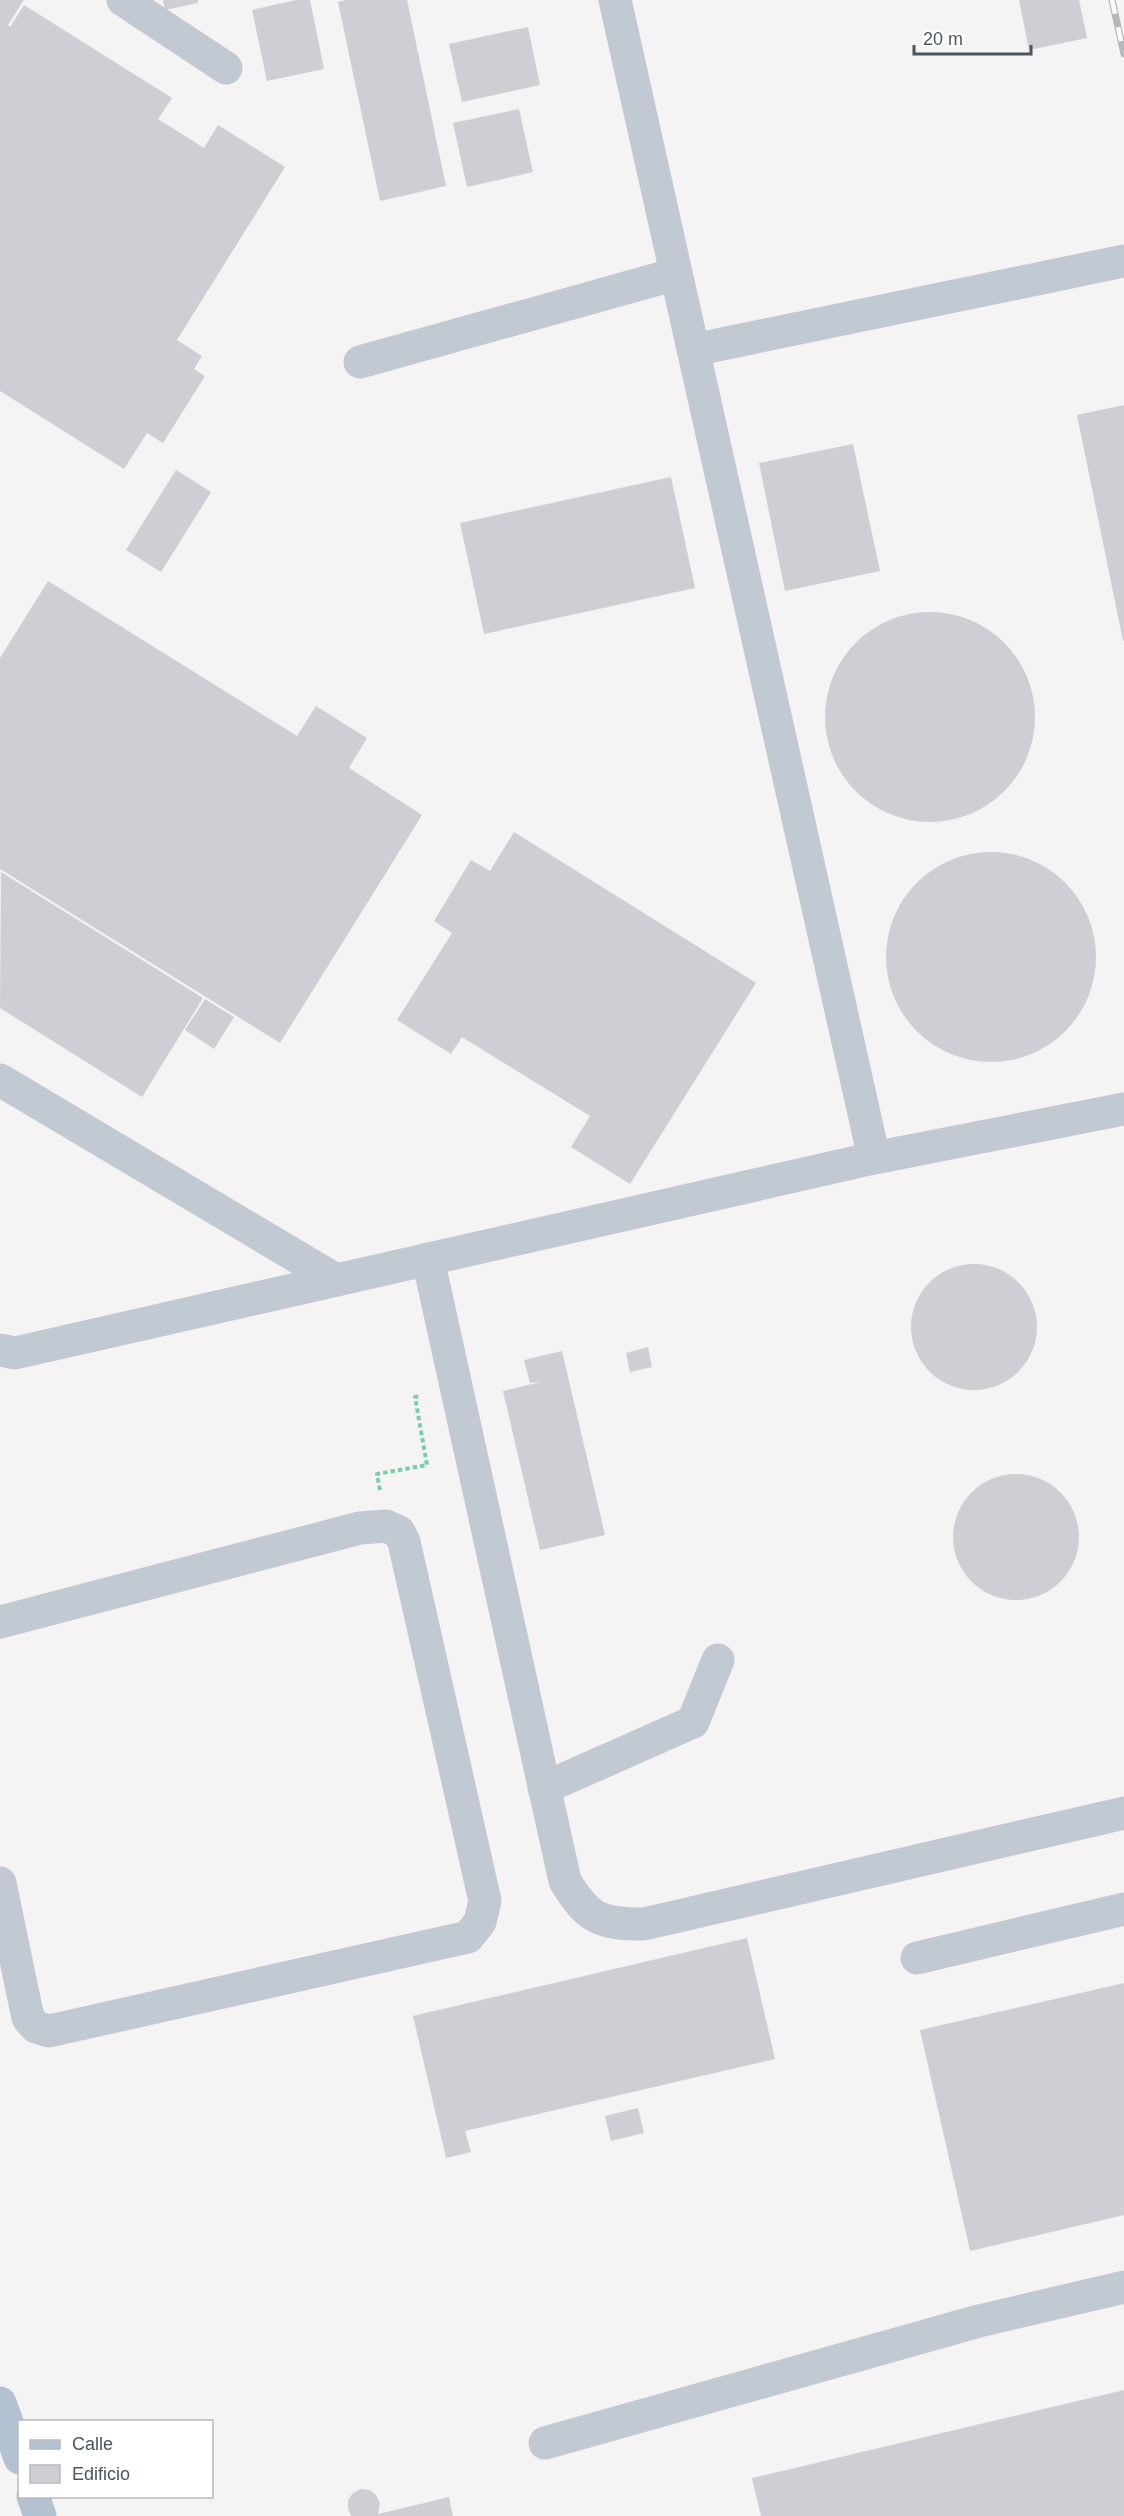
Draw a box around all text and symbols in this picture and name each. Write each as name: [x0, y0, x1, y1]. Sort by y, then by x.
scale bar: [914, 18, 1031, 56]
text: 20 m: [923, 29, 963, 49]
legend: [18, 2420, 213, 2498]
text: Calle: [72, 2434, 113, 2454]
text: Edificio: [72, 2464, 130, 2484]

